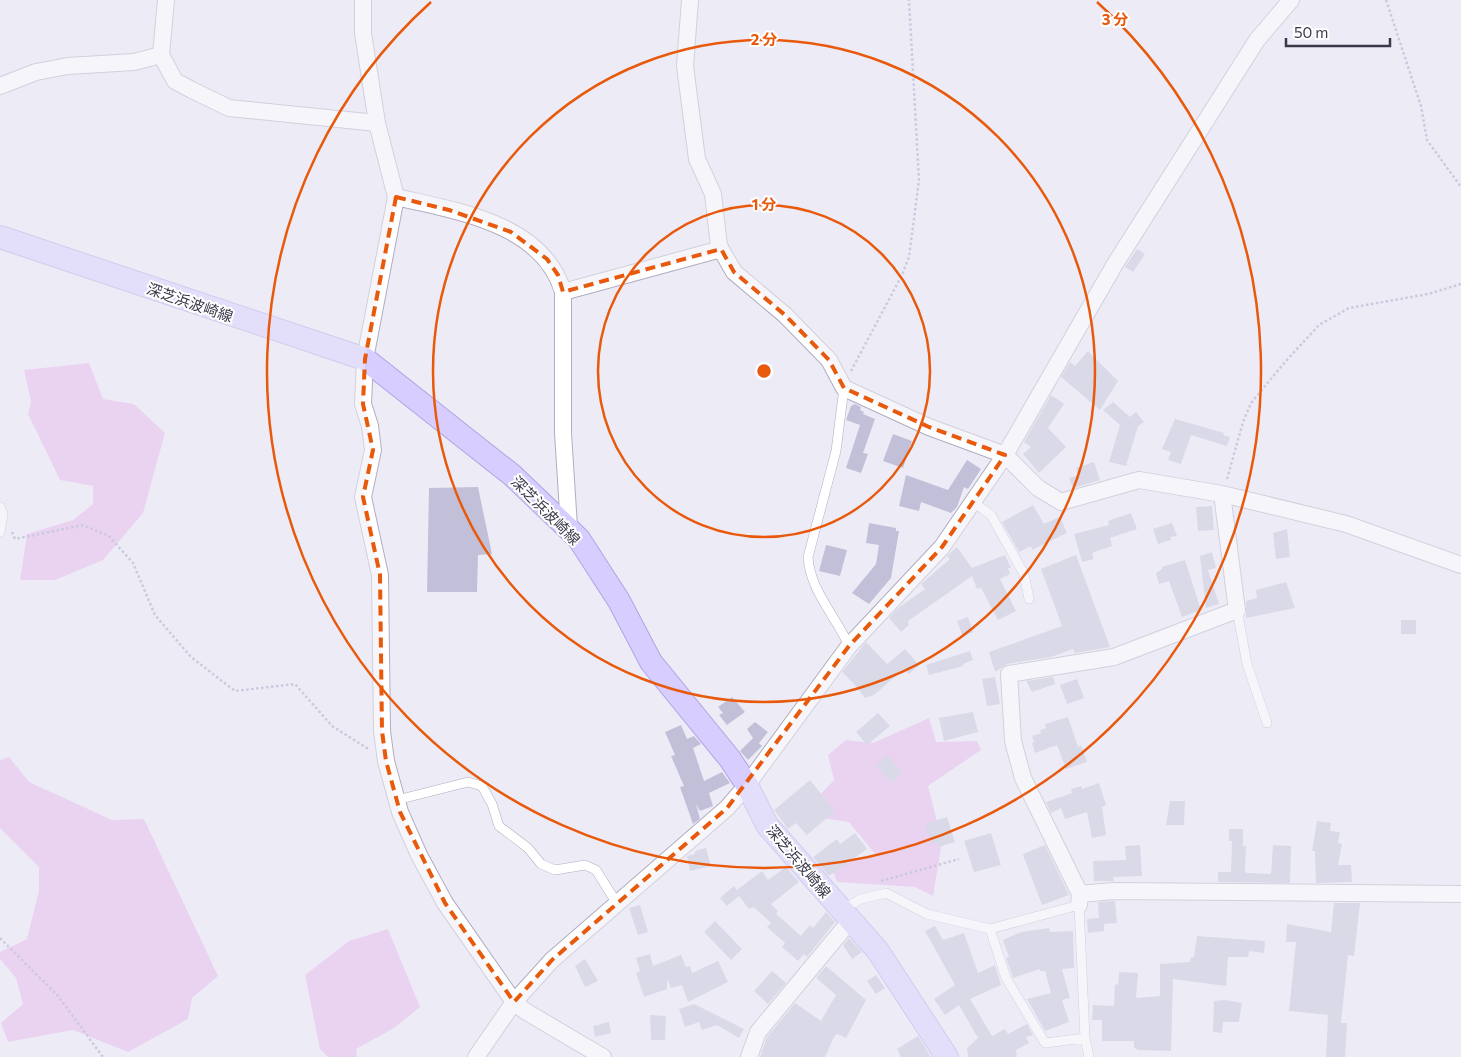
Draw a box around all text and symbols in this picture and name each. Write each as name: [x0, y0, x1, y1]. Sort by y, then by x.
text: 3 分: [1102, 10, 1128, 28]
scale bar: [1286, 15, 1390, 47]
text: 50 m: [1294, 23, 1328, 41]
text: 2 分: [751, 30, 777, 48]
text: 1 分: [752, 195, 776, 213]
street label: 深芝浜波崎線: [145, 279, 235, 325]
centre of rings: [755, 362, 773, 380]
street label: 深芝浜波崎線: [508, 472, 584, 548]
street label: 深芝浜波崎線: [763, 821, 835, 901]

